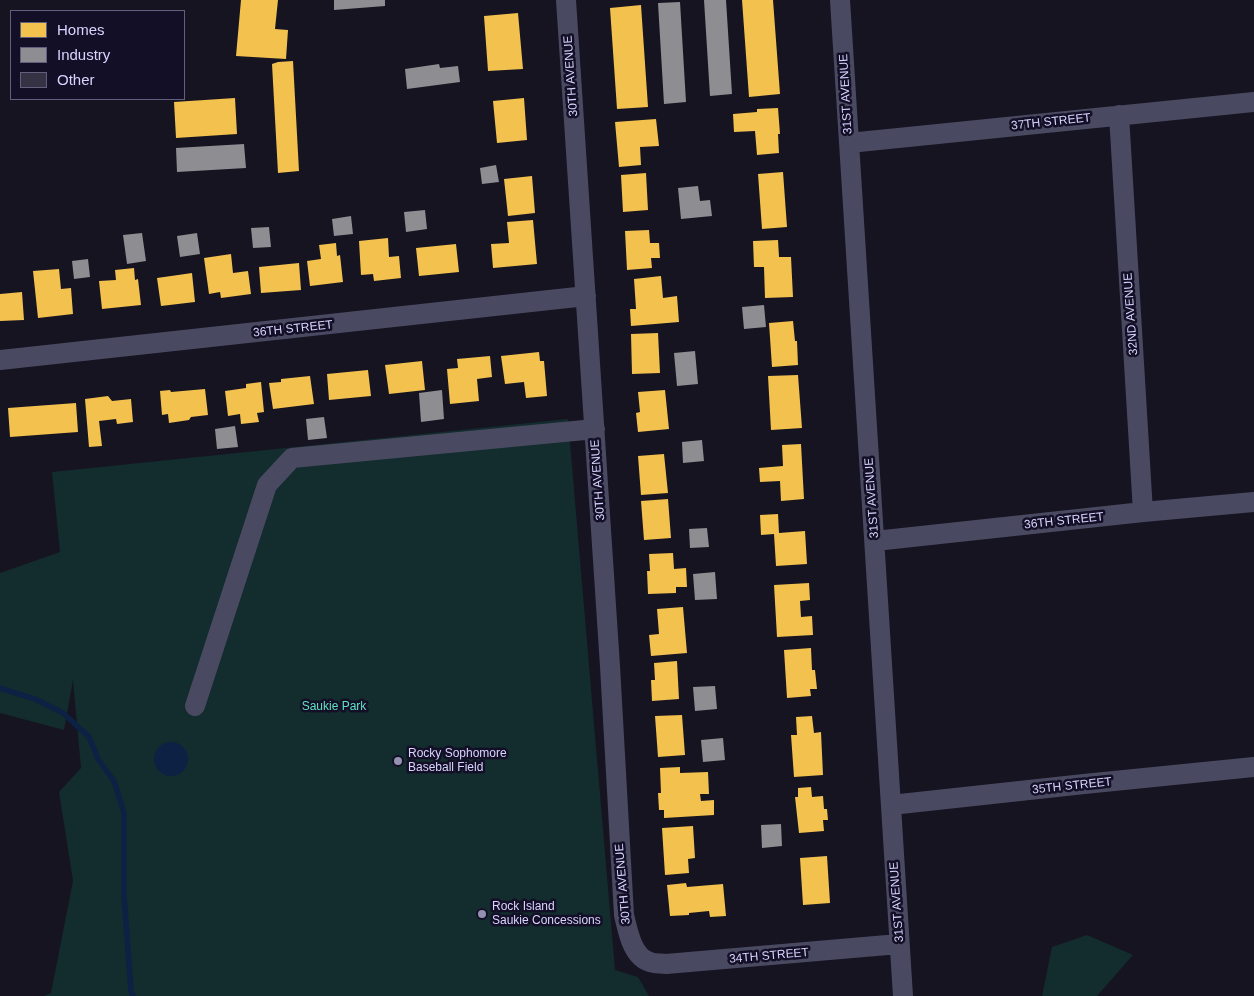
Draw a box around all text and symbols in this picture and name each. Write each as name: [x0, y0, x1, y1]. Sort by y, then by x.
legend: [10, 10, 185, 100]
text: Homes: [57, 21, 105, 38]
street label: 30TH AVENUE: [561, 35, 581, 117]
text: Industry: [57, 46, 110, 63]
street label: 31ST AVENUE: [837, 53, 855, 135]
text: Other: [57, 71, 95, 88]
street label: 37TH STREET: [1010, 111, 1092, 133]
street label: 32ND AVENUE: [1121, 272, 1141, 356]
street label: 36TH STREET: [252, 318, 334, 340]
street label: 30TH AVENUE: [588, 439, 608, 521]
street label: 31ST AVENUE: [862, 457, 882, 539]
street label: 36TH STREET: [1023, 510, 1105, 532]
park label: Saukie Park: [302, 700, 366, 714]
place label: Rocky Sophomore Baseball Field: [408, 747, 507, 775]
marker: Rocky Sophomore Baseball Field: [392, 755, 404, 767]
street label: 35TH STREET: [1031, 775, 1113, 797]
street label: 30TH AVENUE: [612, 843, 634, 925]
street label: 31ST AVENUE: [887, 861, 907, 943]
place label: Rock Island Saukie Concessions: [492, 900, 601, 928]
marker: Rock Island Saukie Concessions: [476, 908, 488, 920]
street label: 34TH STREET: [729, 945, 809, 967]

